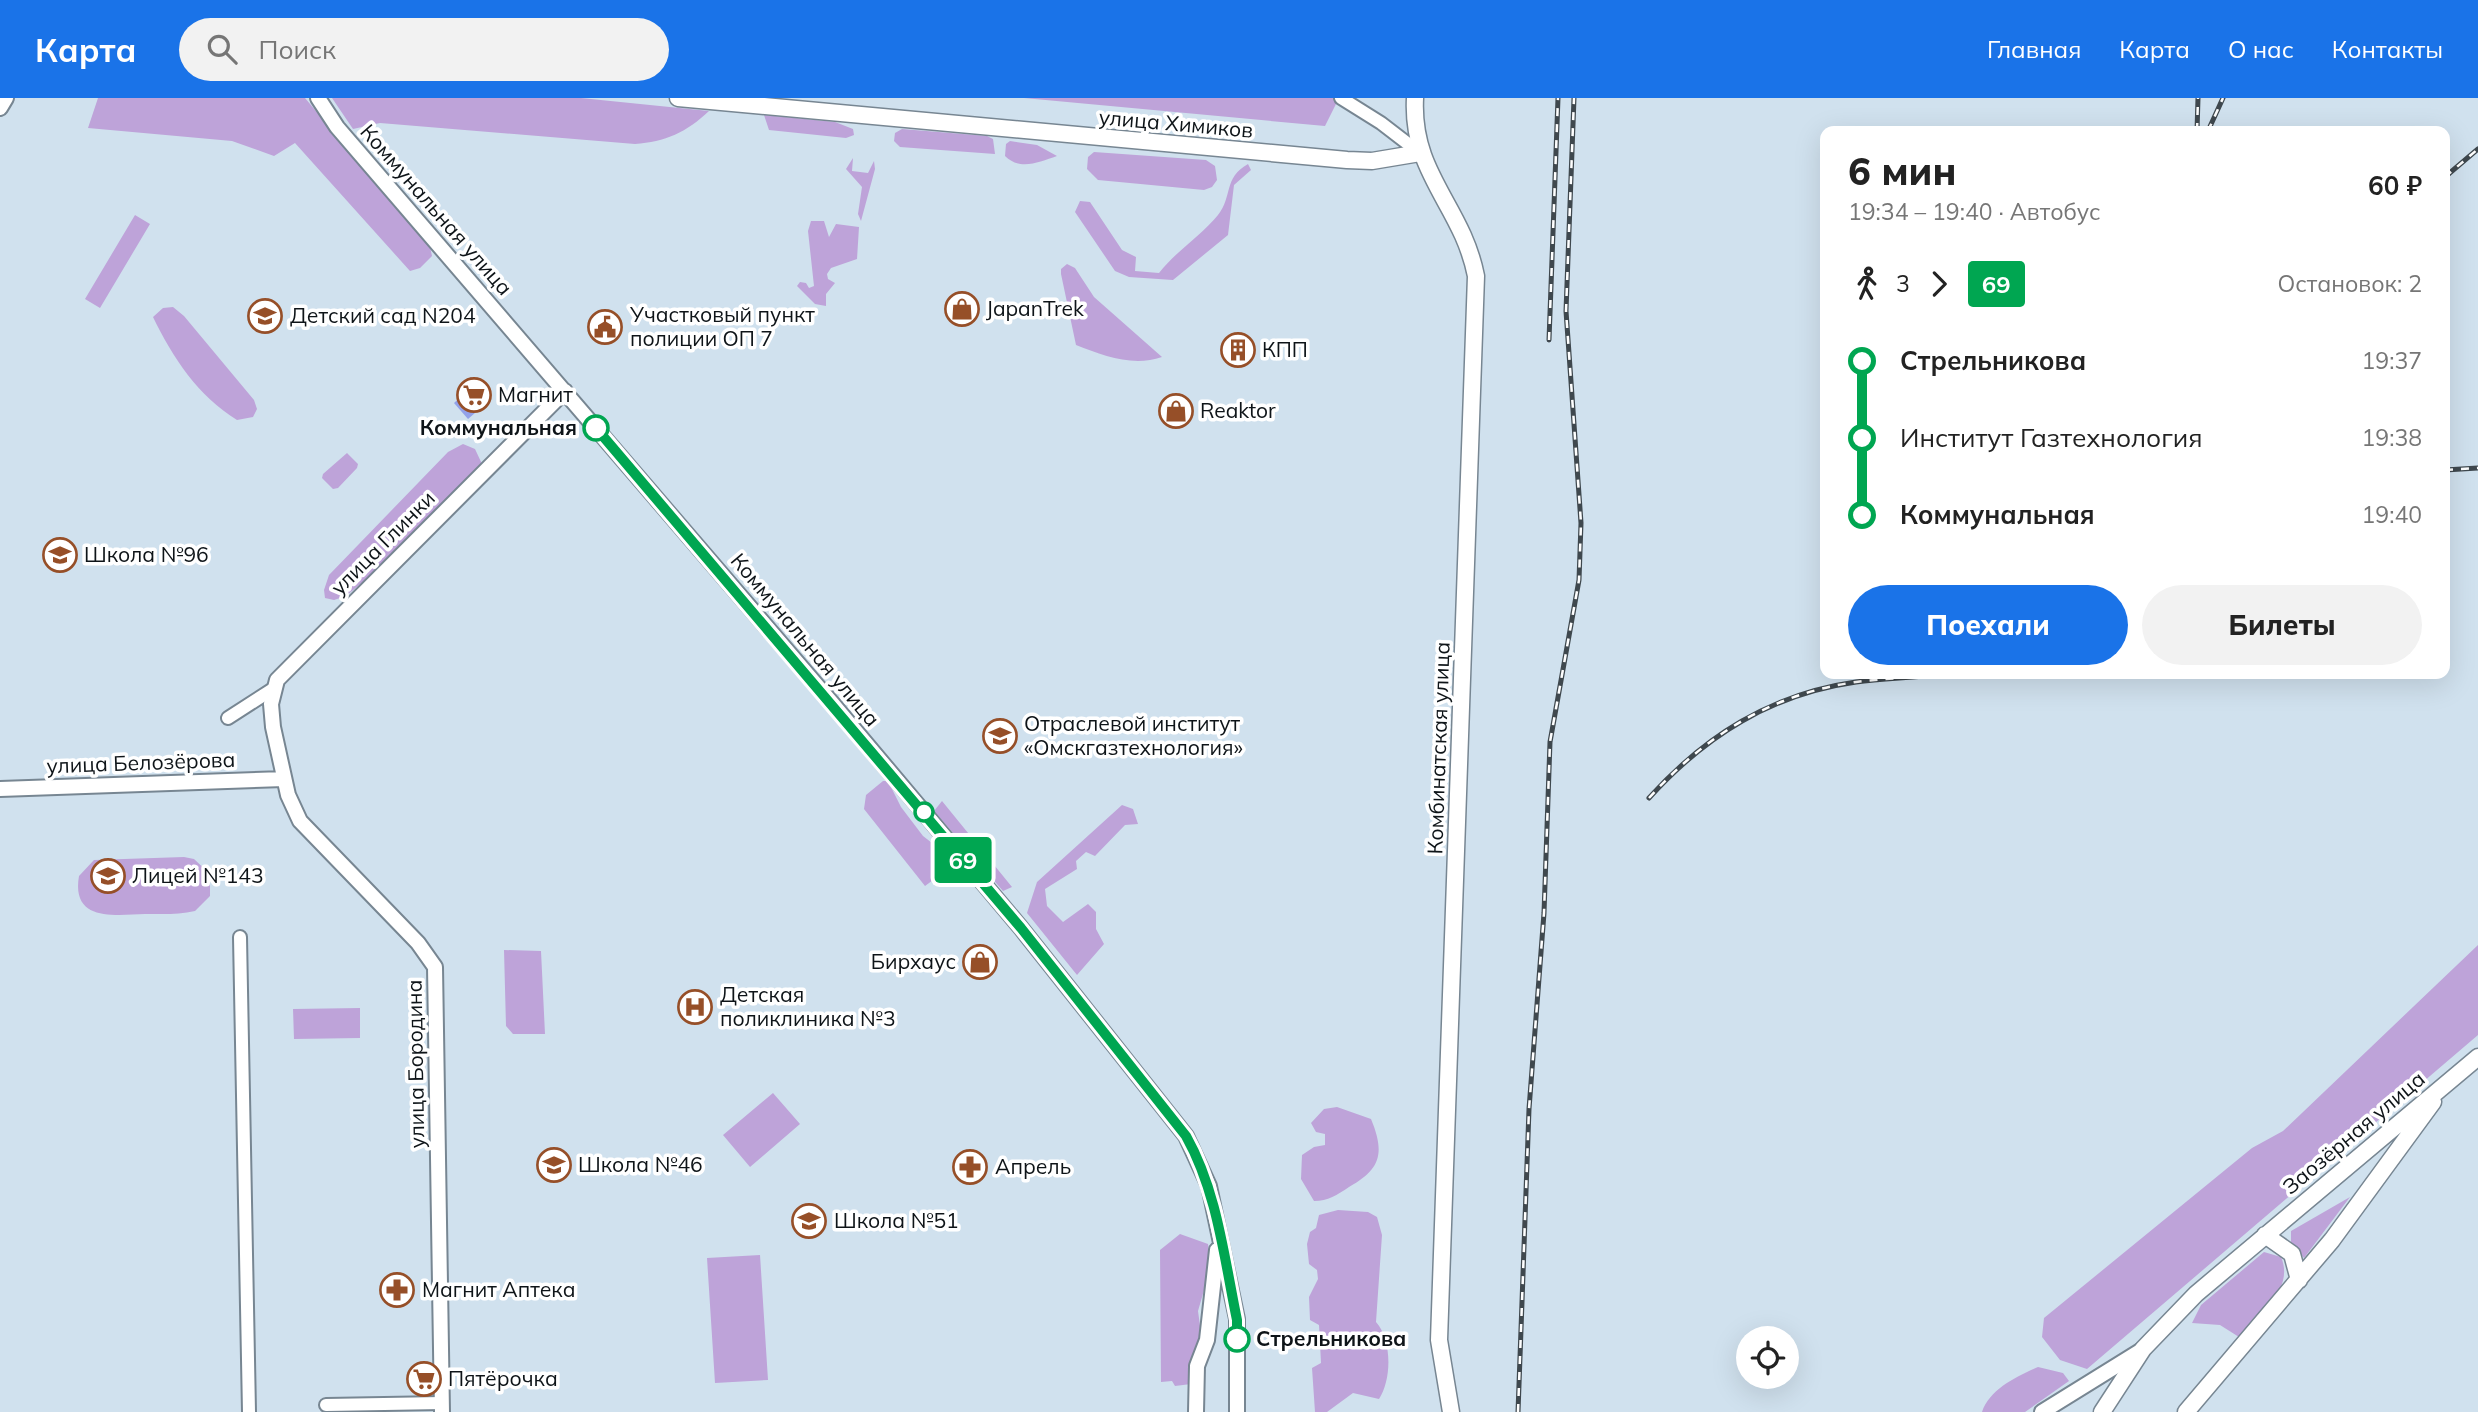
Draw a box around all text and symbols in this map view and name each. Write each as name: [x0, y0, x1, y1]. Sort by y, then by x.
search box: [179, 18, 669, 81]
text: Карта: [35, 29, 137, 70]
icon: search: [203, 30, 241, 68]
text: Поиск: [259, 33, 336, 66]
text: Главная: [1987, 34, 2081, 64]
text: Карта: [2119, 34, 2190, 64]
text: О нас: [2228, 34, 2294, 64]
text: Контакты: [2332, 34, 2443, 64]
street label: улица Химиков: [1098, 103, 1254, 143]
street label: Коммунальная улица: [355, 118, 518, 300]
text: 6 мин: [1848, 147, 1956, 195]
text: 60 ₽: [2368, 169, 2422, 202]
text: 19:34 – 19:40 · Автобус: [1848, 197, 2101, 226]
icon: walk: [1848, 265, 1886, 303]
icon: forward: [1920, 265, 1958, 303]
text: 3: [1896, 269, 1910, 298]
text: 69: [1982, 269, 2011, 299]
text: Остановок: 2: [2277, 269, 2422, 298]
shop icon: JapanTrek: [943, 290, 981, 328]
place label: JapanTrek: [986, 295, 1084, 321]
school or university icon: Детский сад N204: [246, 297, 284, 335]
place label: Участковый пункт полиции ОП 7: [629, 301, 815, 351]
place label: Детский сад N204: [290, 302, 476, 328]
public building icon: Участковый пункт полиции ОП 7: [586, 308, 624, 346]
building icon: КПП: [1219, 331, 1257, 369]
place label: КПП: [1262, 336, 1308, 362]
text: Стрельникова: [1900, 344, 2086, 377]
text: 19:37: [2362, 346, 2422, 375]
supermarket icon: Магнит: [455, 376, 493, 414]
place label: Магнит: [498, 381, 573, 407]
shop icon: Reaktor: [1157, 392, 1195, 430]
place label: Reaktor: [1200, 397, 1276, 423]
place label: Коммунальная: [420, 414, 577, 440]
marker: Коммунальная: [583, 415, 609, 441]
text: Институт Газтехнология: [1900, 421, 2202, 454]
text: 19:38: [2362, 423, 2422, 452]
street label: улица Глинки: [325, 485, 440, 600]
text: Коммунальная: [1900, 498, 2095, 531]
text: 19:40: [2362, 500, 2422, 529]
school or university icon: Школа №96: [41, 536, 79, 574]
place label: Школа №96: [84, 541, 209, 567]
street label: Коммунальная улица: [726, 547, 886, 731]
button: Поехали: [1848, 585, 2128, 665]
button: Билеты: [2142, 585, 2422, 665]
street label: Комбинатская улица: [1421, 641, 1455, 855]
place label: Отраслевой институт «Омскгазтехнология»: [1024, 710, 1243, 760]
school or university icon: Отраслевой институт «Омскгазтехнология»: [981, 717, 1019, 755]
street label: улица Белозёрова: [46, 746, 236, 778]
unlabelled marker: [914, 802, 934, 822]
line badge: 69: [932, 837, 995, 883]
text: 69: [949, 845, 977, 875]
school or university icon: Лицей №143: [89, 857, 127, 895]
place label: Лицей №143: [132, 862, 264, 888]
shop icon: Бирхаус: [961, 943, 999, 981]
place label: Бирхаус: [871, 948, 956, 974]
street label: улица Бородина: [401, 979, 429, 1149]
place label: Детская поликлиника №3: [720, 981, 895, 1031]
hospital icon: Детская поликлиника №3: [676, 988, 714, 1026]
street label: Заозёрная улица: [2277, 1065, 2430, 1199]
school or university icon: Школа №46: [535, 1146, 573, 1184]
pharmacy icon: Апрель: [951, 1148, 989, 1186]
place label: Школа №46: [578, 1151, 703, 1177]
place label: Апрель: [995, 1153, 1071, 1179]
school or university icon: Школа №51: [790, 1202, 828, 1240]
place label: Школа №51: [834, 1207, 959, 1233]
pharmacy icon: Магнит Аптека: [378, 1271, 416, 1309]
place label: Магнит Аптека: [422, 1276, 575, 1302]
place label: Стрельникова: [1256, 1325, 1406, 1351]
marker: Стрельникова: [1224, 1326, 1250, 1352]
map controls: [1736, 1326, 1799, 1389]
button: locate: [1736, 1326, 1799, 1389]
supermarket icon: Пятёрочка: [405, 1360, 443, 1398]
place label: Пятёрочка: [448, 1365, 558, 1391]

